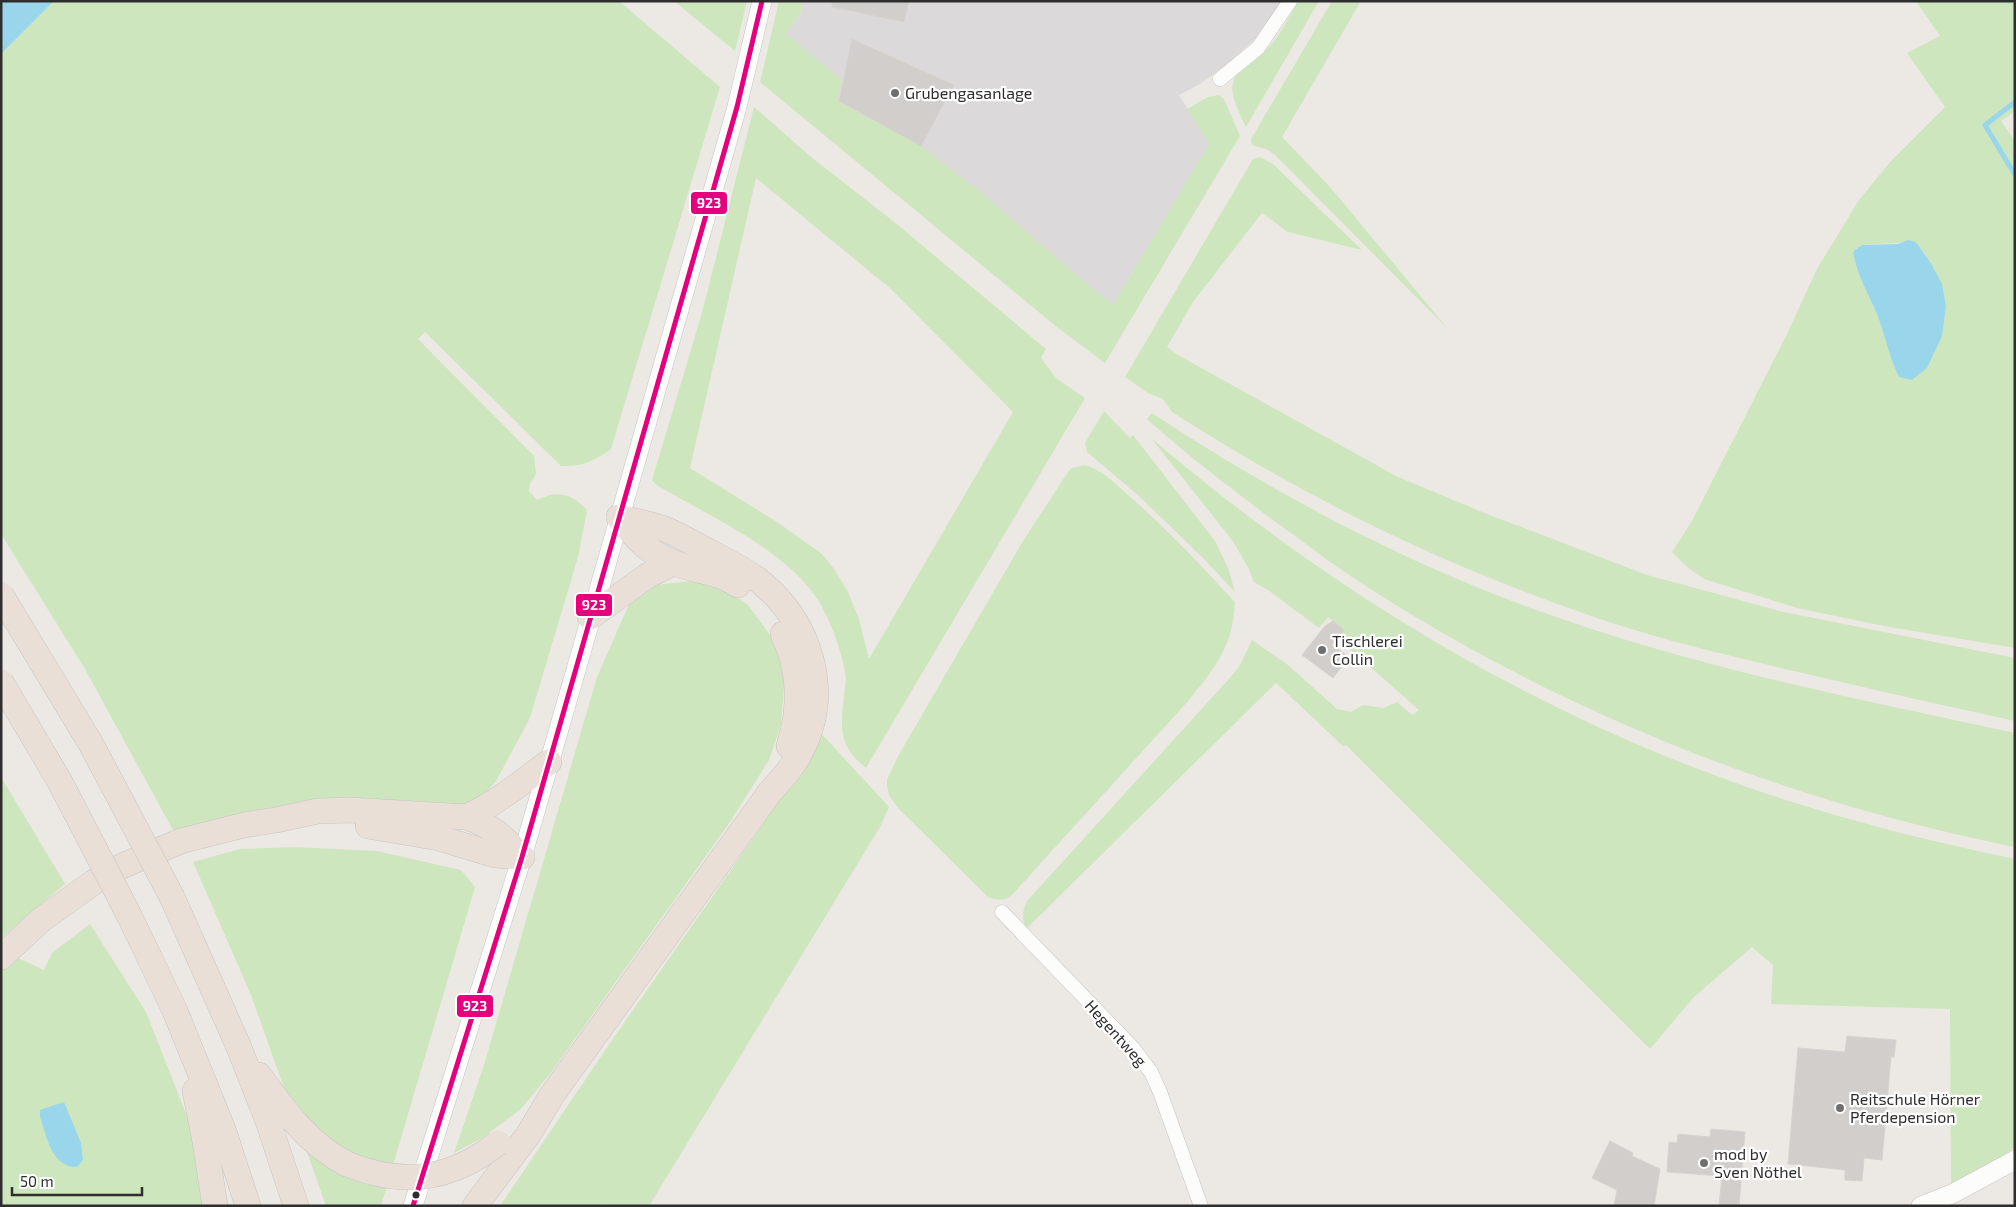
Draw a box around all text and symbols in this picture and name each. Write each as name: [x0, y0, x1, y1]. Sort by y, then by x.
place label: Grubengasanlage: [905, 83, 1032, 102]
marker: Grubengasanlage: [889, 87, 901, 99]
line badge: 923: [690, 191, 728, 215]
text: 923: [697, 194, 721, 211]
line badge: 923: [575, 593, 613, 617]
text: 923: [582, 596, 606, 613]
place label: Tischlerei Collin: [1332, 631, 1403, 668]
marker: Tischlerei Collin: [1316, 644, 1328, 656]
line badge: 923: [456, 994, 494, 1018]
street label: Hegentweg: [1082, 996, 1151, 1070]
text: 923: [463, 997, 487, 1014]
place label: Reitschule Hörner Pferdepension: [1850, 1089, 1981, 1126]
marker: Reitschule Hörner Pferdepension: [1834, 1102, 1846, 1114]
place label: mod by Sven Nöthel: [1714, 1144, 1802, 1181]
marker: mod by Sven Nöthel: [1698, 1157, 1710, 1169]
scale bar: [12, 1164, 142, 1196]
text: 50 m: [20, 1172, 54, 1190]
unlabelled marker: [411, 1190, 421, 1200]

